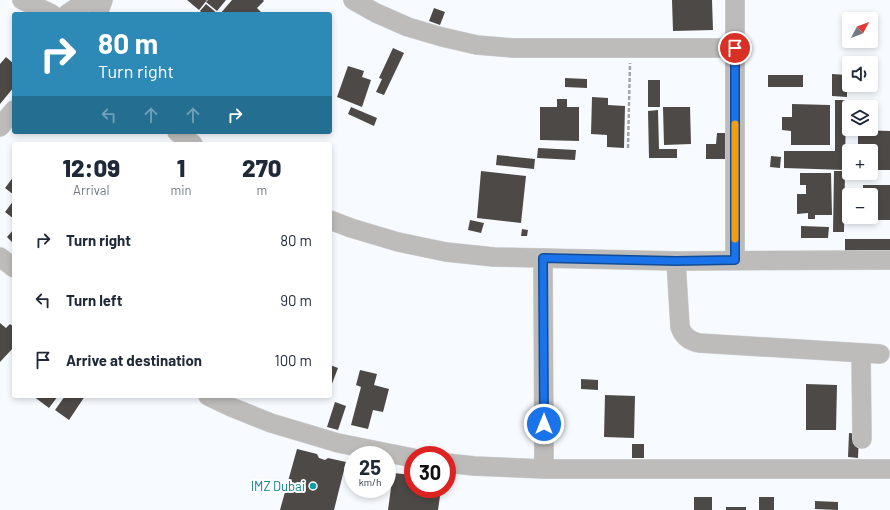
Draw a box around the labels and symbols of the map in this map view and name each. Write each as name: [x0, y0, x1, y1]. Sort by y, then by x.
north arrow: [842, 12, 878, 48]
pin: [718, 31, 752, 65]
position arrow: [523, 403, 565, 445]
speed limit sign: 30: [404, 446, 456, 498]
place label: IMZ Dubai: [251, 478, 305, 494]
marker: IMZ Dubai: [308, 481, 318, 491]

